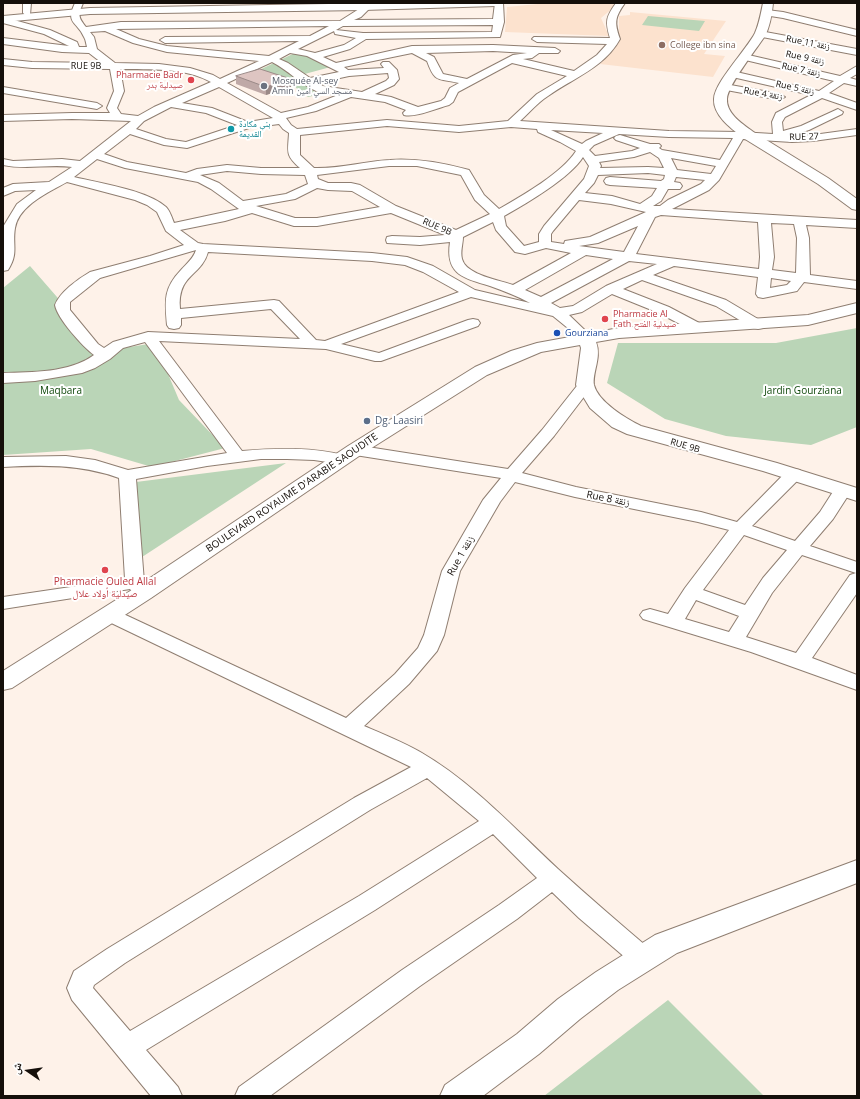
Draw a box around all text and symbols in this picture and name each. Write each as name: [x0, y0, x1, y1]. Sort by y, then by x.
street label: Rue 11 زنقة: [785, 33, 831, 53]
marker: College ibn sina: [657, 40, 667, 50]
place label: College ibn sina: [670, 40, 736, 50]
street label: Rue 9 زنقة: [785, 49, 825, 67]
street label: RUE 9B: [71, 61, 101, 71]
street label: Rue 7 زنقة: [781, 61, 821, 79]
place label: Pharmacie Badr صيدلية بدر: [116, 70, 183, 91]
marker: Pharmacie Badr صيدلية بدر: [186, 75, 196, 85]
place label: Mosquée Al-sey Amin مسجد السي أمين: [272, 76, 352, 97]
street label: Rue 5 زنقة: [775, 79, 815, 97]
marker: Mosquée Al-sey Amin مسجد السي أمين: [259, 81, 269, 91]
street label: Rue 4 زنقة: [743, 85, 783, 103]
place label: بني مكادة القديمة: [239, 119, 271, 140]
marker: بني مكادة القديمة: [226, 124, 236, 134]
street label: RUE 27: [789, 131, 819, 143]
street label: RUE 9B: [421, 216, 453, 238]
place label: Pharmacie Al Fath صيدلية الفتح: [613, 309, 677, 330]
marker: Pharmacie Al Fath صيدلية الفتح: [600, 314, 610, 324]
marker: Gourziana: [552, 328, 562, 338]
place label: Gourziana: [565, 328, 608, 338]
park label: Maqbara: [40, 385, 82, 397]
park label: Jardin Gourziana: [764, 385, 842, 397]
place label: Dg. Laasiri: [375, 415, 423, 427]
marker: Dg. Laasiri: [362, 416, 372, 426]
street label: BOULEVARD ROYAUME D'ARABIE SAOUDITE: [204, 431, 380, 555]
street label: RUE 9B: [669, 437, 701, 455]
street label: Rue 8 زنقة: [585, 489, 631, 509]
street label: Rue 1 زنقة: [445, 534, 477, 578]
marker: Pharmacie Ouled Allal صيدلية أولاد علال: [100, 565, 110, 575]
place label: Pharmacie Ouled Allal صيدلية أولاد علال: [54, 576, 156, 600]
north arrow: [8, 1051, 48, 1091]
text: ش: [7, 1061, 24, 1076]

